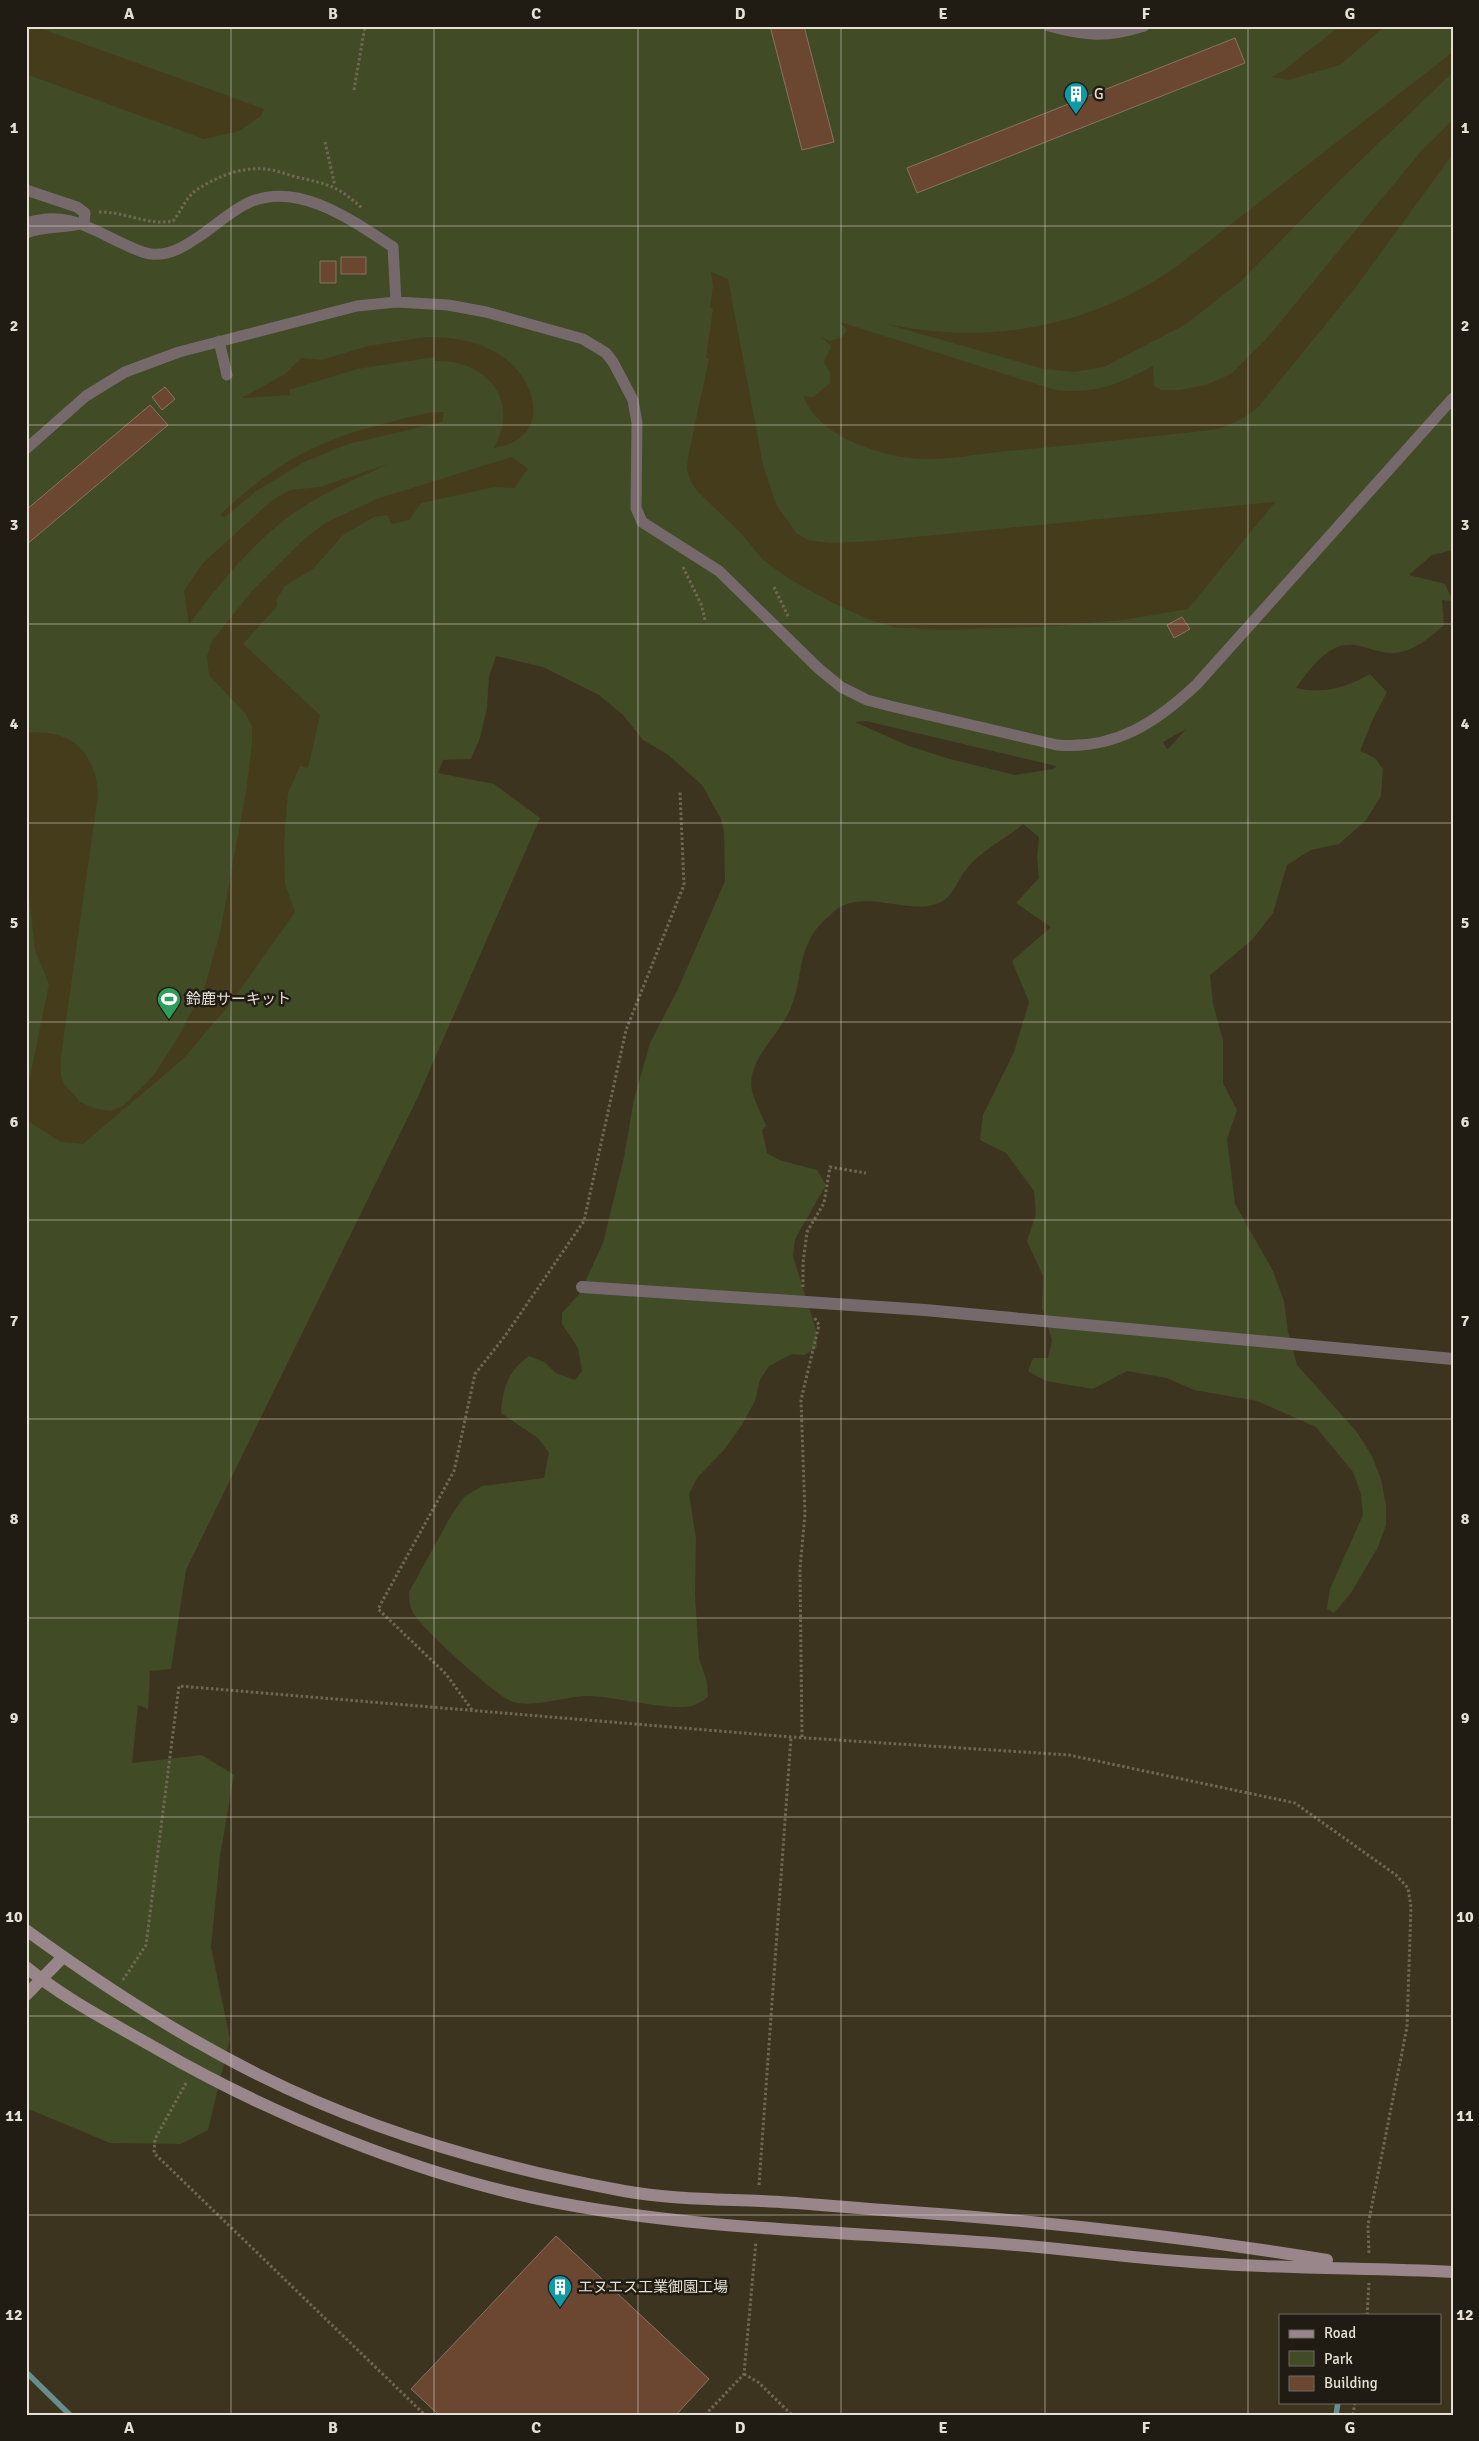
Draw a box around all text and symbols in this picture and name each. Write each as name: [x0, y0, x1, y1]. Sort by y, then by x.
text: A: [124, 4, 135, 24]
text: B: [328, 4, 338, 24]
text: C: [531, 4, 541, 24]
text: D: [735, 4, 746, 24]
text: E: [938, 4, 948, 24]
text: F: [1142, 4, 1151, 24]
text: G: [1345, 4, 1355, 24]
building icon: G: [1063, 81, 1089, 115]
place label: G: [1094, 85, 1104, 103]
text: 1: [10, 118, 19, 138]
text: 1: [1461, 118, 1470, 138]
text: 2: [10, 316, 18, 336]
text: 2: [1461, 316, 1469, 336]
text: 3: [10, 515, 18, 535]
text: 3: [1461, 515, 1469, 535]
text: 4: [10, 714, 19, 734]
text: 4: [1461, 714, 1470, 734]
text: 5: [10, 913, 18, 933]
text: 5: [1461, 913, 1469, 933]
sports icon: 鈴鹿サーキット: [156, 986, 182, 1020]
place label: 鈴鹿サーキット: [186, 990, 291, 1008]
text: 6: [10, 1112, 19, 1132]
text: 6: [1461, 1112, 1470, 1132]
text: 7: [10, 1311, 19, 1331]
text: 7: [1461, 1311, 1470, 1331]
text: 8: [10, 1509, 19, 1529]
text: 8: [1461, 1509, 1470, 1529]
text: 9: [10, 1708, 19, 1728]
text: 9: [1461, 1708, 1470, 1728]
text: 10: [5, 1907, 23, 1927]
text: 10: [1456, 1907, 1474, 1927]
text: 11: [5, 2106, 23, 2126]
text: 11: [1456, 2106, 1474, 2126]
building icon: エヌエス工業御園工場: [547, 2274, 573, 2308]
place label: エヌエス工業御園工場: [578, 2278, 728, 2296]
text: 12: [5, 2305, 23, 2325]
text: 12: [1456, 2305, 1474, 2325]
legend: [1279, 2314, 1442, 2404]
text: Road: [1324, 2324, 1356, 2342]
text: Park: [1324, 2350, 1353, 2368]
text: Building: [1324, 2374, 1378, 2392]
text: A: [124, 2418, 135, 2438]
text: B: [328, 2418, 338, 2438]
text: C: [531, 2418, 541, 2438]
text: D: [735, 2418, 746, 2438]
text: E: [938, 2418, 948, 2438]
text: F: [1142, 2418, 1151, 2438]
text: G: [1345, 2418, 1355, 2438]

